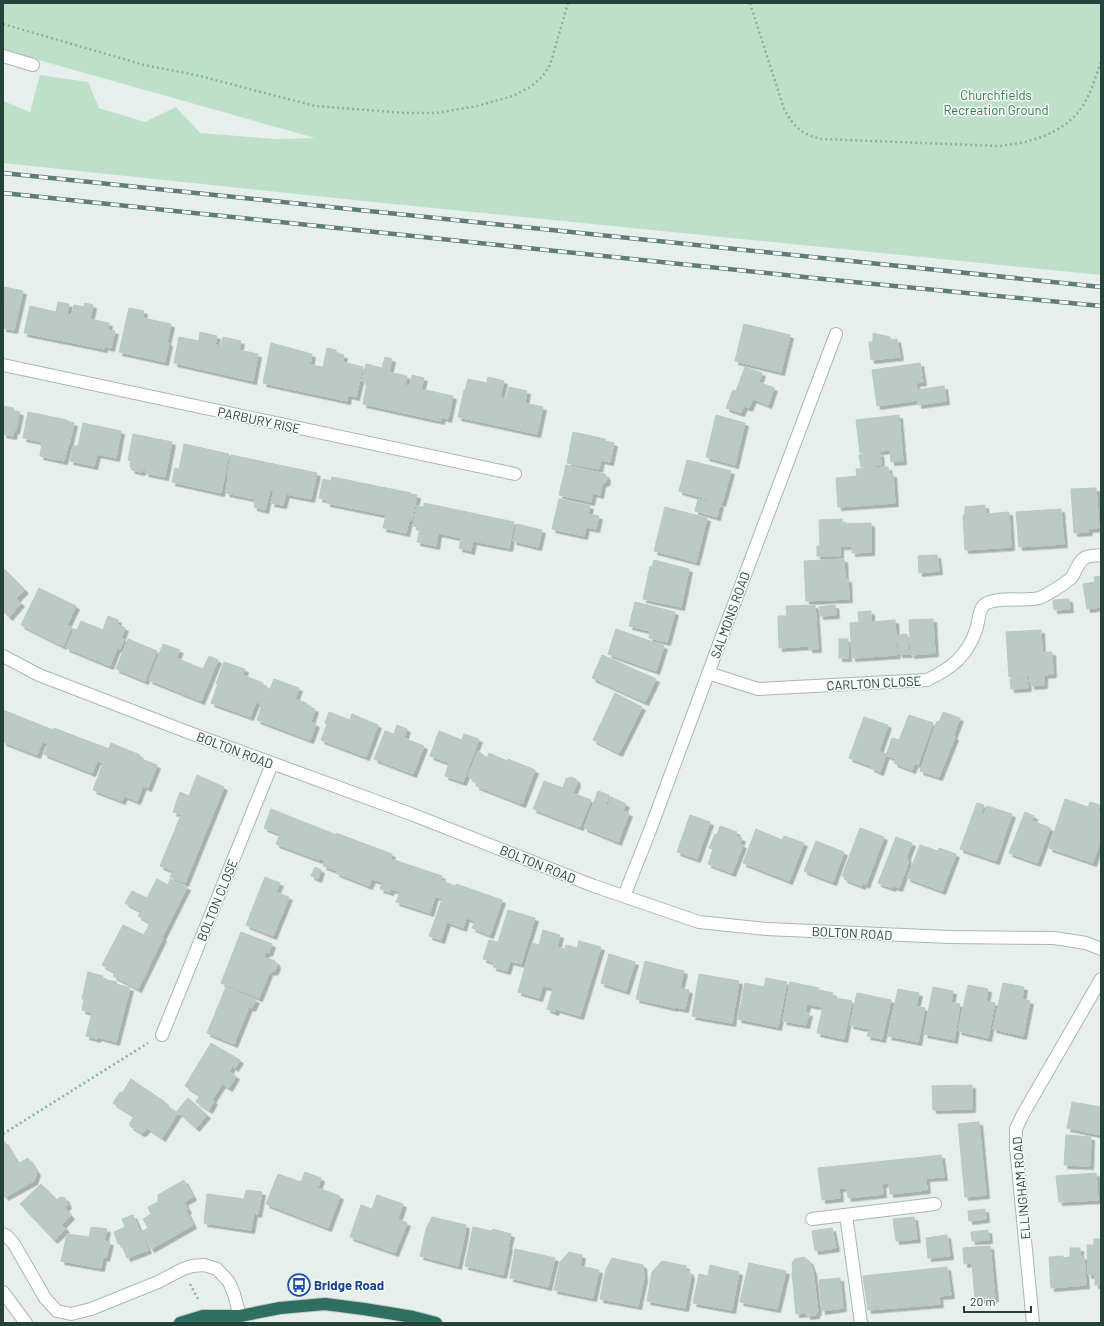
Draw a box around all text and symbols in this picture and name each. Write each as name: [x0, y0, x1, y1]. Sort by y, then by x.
park label: Churchfields Recreation Ground: [943, 87, 1049, 118]
street label: PARBURY RISE: [216, 403, 302, 437]
street label: SALMONS ROAD: [707, 569, 753, 661]
street label: CARLTON CLOSE: [826, 673, 922, 693]
street label: BOLTON ROAD: [194, 728, 276, 772]
street label: BOLTON ROAD: [498, 841, 578, 887]
street label: BOLTON CLOSE: [193, 856, 241, 944]
street label: BOLTON ROAD: [811, 923, 893, 943]
street label: ELLINGHAM ROAD: [1009, 1136, 1033, 1240]
bus stop icon: Bridge Road: [286, 1272, 312, 1298]
place label: Bridge Road: [314, 1277, 384, 1293]
scale bar: [964, 1288, 1031, 1314]
text: 20 m: [970, 1294, 996, 1308]

